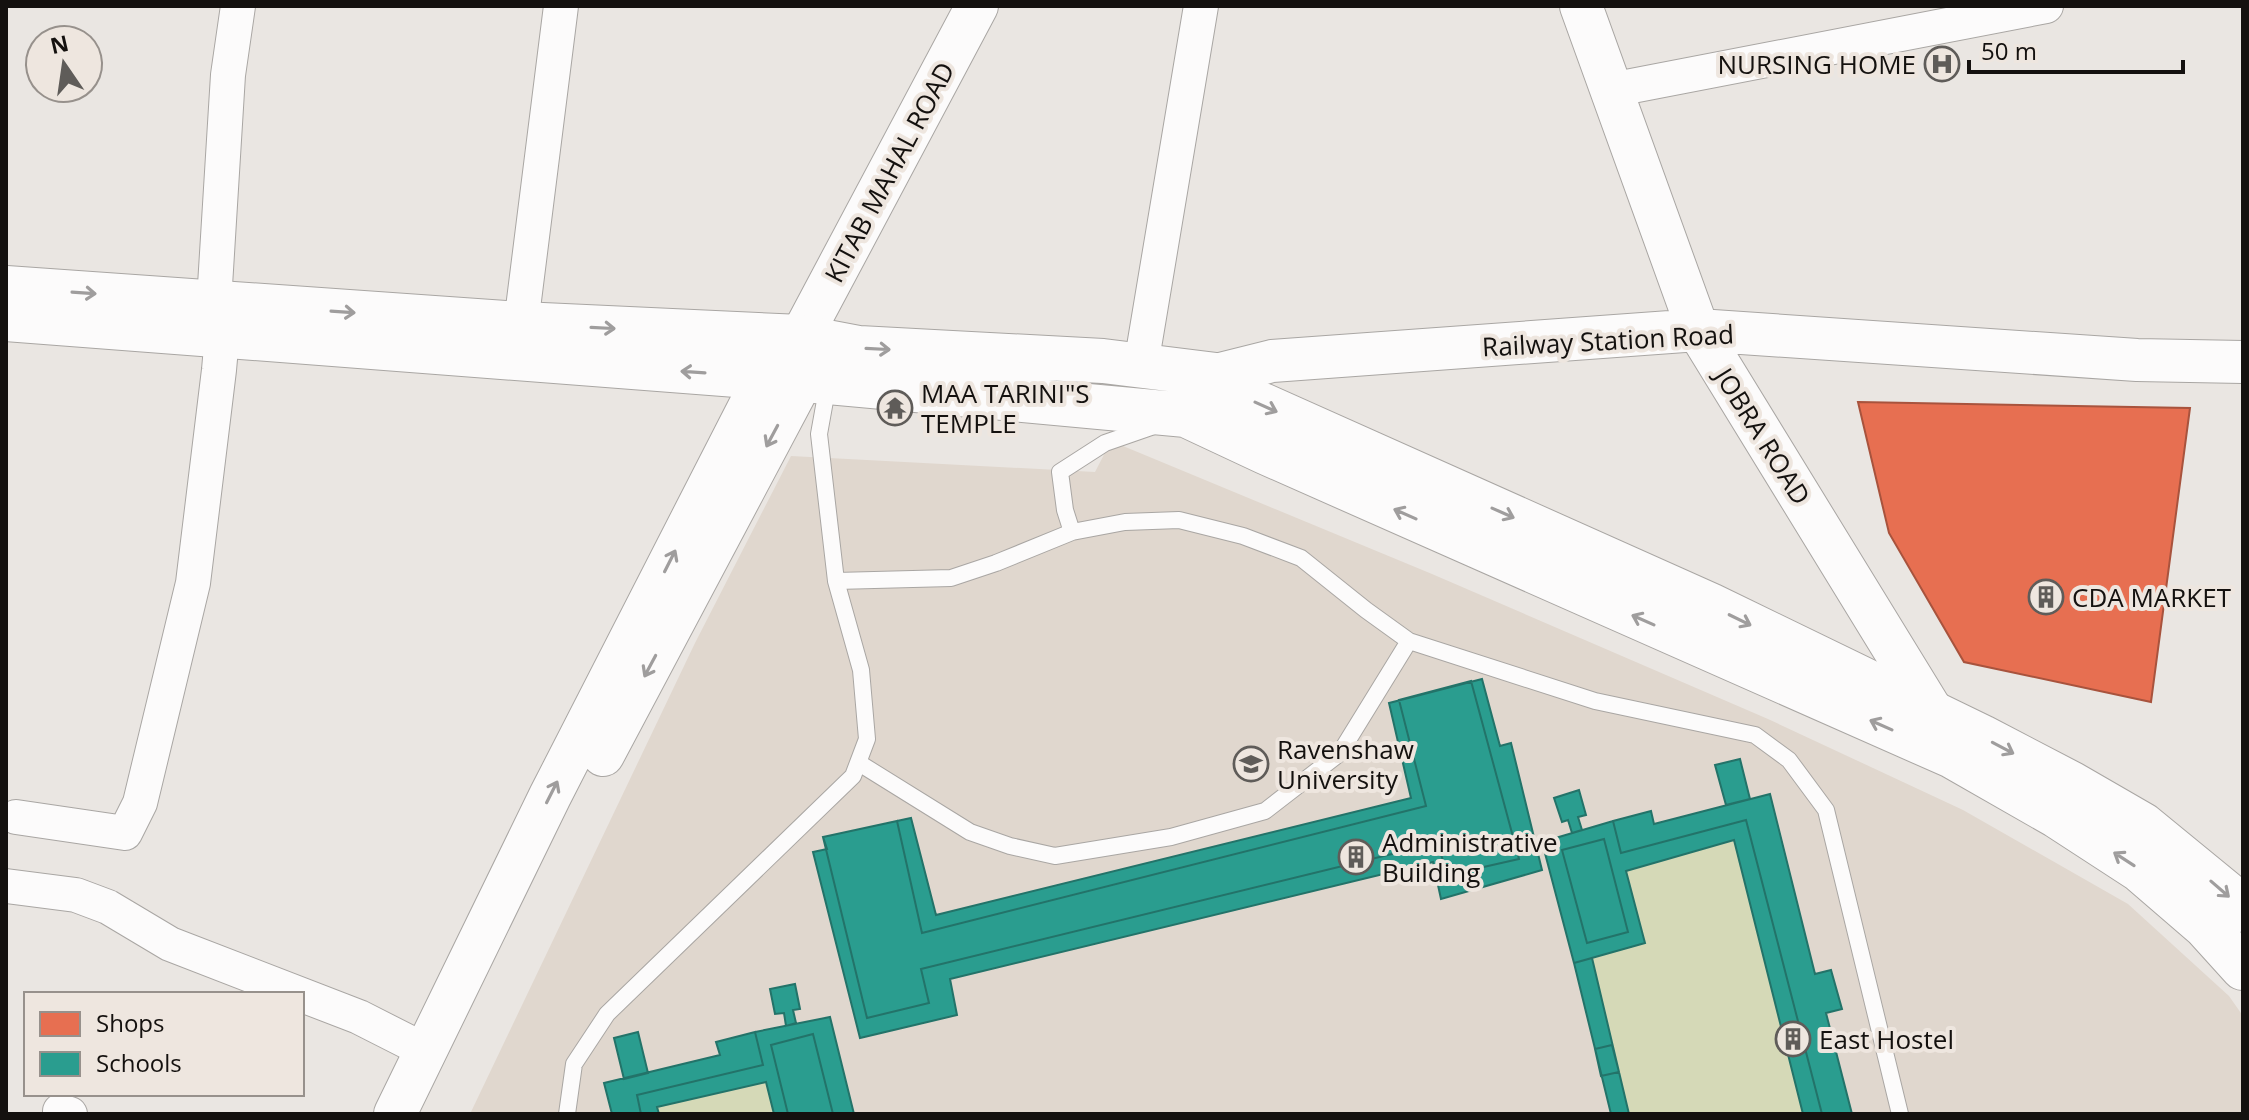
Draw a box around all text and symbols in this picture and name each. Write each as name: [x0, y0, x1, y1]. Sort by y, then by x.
north arrow: [24, 24, 104, 104]
scale bar: [1969, 24, 2183, 74]
text: N: [47, 27, 71, 60]
text: 50 m: [1981, 34, 2037, 67]
hospital icon: NURSING HOME: [1923, 45, 1961, 83]
place label: NURSING HOME: [1717, 46, 1916, 82]
street label: KITAB MAHAL ROAD: [816, 55, 962, 289]
one-way arrow: [70, 286, 97, 301]
one-way arrow: [329, 305, 356, 320]
street label: Railway Station Road: [1481, 315, 1735, 365]
one-way arrow: [589, 321, 616, 336]
one-way arrow: [864, 342, 891, 357]
street label: JOBRA ROAD: [1705, 358, 1819, 511]
one-way arrow: [680, 364, 707, 379]
place label: MAA TARINI"S TEMPLE: [921, 375, 1090, 441]
temple icon: MAA TARINI"S TEMPLE: [876, 389, 914, 427]
one-way arrow: [1253, 400, 1278, 415]
one-way arrow: [763, 423, 779, 447]
one-way arrow: [1394, 506, 1418, 521]
one-way arrow: [1491, 506, 1515, 521]
one-way arrow: [663, 549, 679, 573]
building icon: CDA MARKET: [2027, 578, 2065, 616]
place label: CDA MARKET: [2072, 579, 2232, 615]
one-way arrow: [1631, 611, 1656, 626]
one-way arrow: [1728, 612, 1752, 628]
one-way arrow: [642, 653, 658, 677]
one-way arrow: [1869, 717, 1893, 732]
place label: Ravenshaw University: [1277, 731, 1414, 797]
one-way arrow: [1990, 740, 2014, 756]
school or university icon: Ravenshaw University: [1232, 745, 1270, 783]
one-way arrow: [545, 781, 560, 805]
place label: Administrative Building: [1382, 824, 1558, 890]
building icon: Administrative Building: [1337, 838, 1375, 876]
one-way arrow: [2113, 851, 2136, 867]
one-way arrow: [2209, 880, 2229, 898]
legend: [24, 992, 304, 1096]
text: Shops: [96, 1006, 164, 1039]
building icon: East Hostel: [1774, 1020, 1812, 1058]
place label: East Hostel: [1819, 1021, 1954, 1057]
text: Schools: [96, 1046, 182, 1079]

